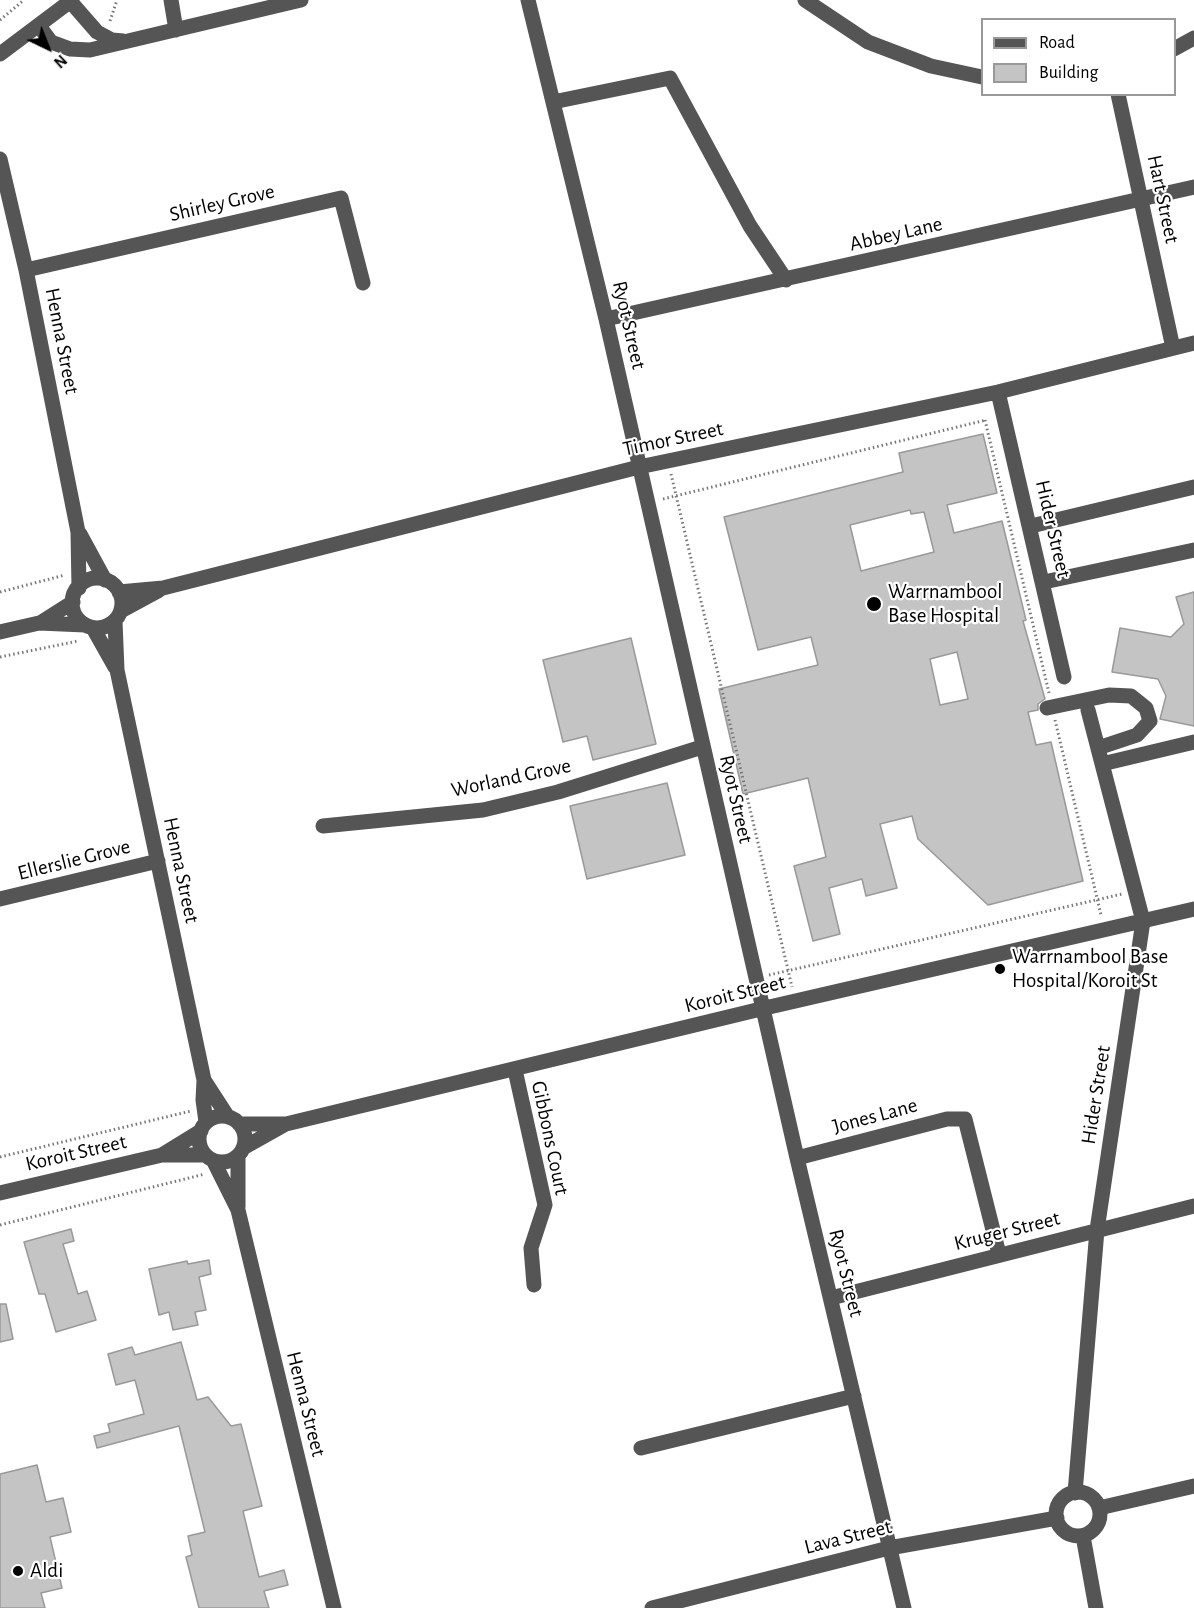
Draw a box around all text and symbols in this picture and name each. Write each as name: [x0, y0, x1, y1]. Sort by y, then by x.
north arrow: [18, 18, 78, 78]
legend: [981, 18, 1176, 96]
text: Road: [1039, 34, 1075, 52]
text: N: [51, 52, 70, 71]
text: Building: [1039, 64, 1098, 82]
street label: Hart Street: [1141, 152, 1185, 246]
street label: Shirley Grove: [167, 179, 277, 227]
street label: Abbey Lane: [847, 211, 945, 257]
street label: Ryot Street: [607, 278, 651, 372]
street label: Henna Street: [39, 286, 85, 396]
street label: Timor Street: [621, 416, 725, 462]
street label: Hider Street: [1030, 478, 1076, 580]
place label: Warrnambool Base Hospital: [888, 579, 1002, 629]
marker: Warrnambool Base Hospital: [865, 595, 883, 613]
street label: Ryot Street: [714, 752, 758, 846]
street label: Worland Grove: [449, 753, 573, 803]
street label: Henna Street: [157, 815, 205, 925]
street label: Ellerslie Grove: [15, 834, 133, 886]
place label: Warrnambool Base Hospital/Koroit St: [1012, 944, 1168, 994]
marker: Warrnambool Base Hospital/Koroit St: [993, 962, 1007, 976]
street label: Koroit Street: [682, 969, 788, 1019]
street label: Hider Street: [1076, 1044, 1116, 1146]
street label: Gibbons Court: [526, 1079, 574, 1197]
street label: Jones Lane: [830, 1093, 920, 1139]
street label: Koroit Street: [23, 1129, 129, 1177]
street label: Kruger Street: [951, 1206, 1063, 1256]
street label: Ryot Street: [823, 1226, 869, 1320]
street label: Henna Street: [281, 1349, 331, 1459]
street label: Lava Street: [802, 1514, 894, 1560]
place label: Aldi: [30, 1558, 63, 1584]
marker: Aldi: [11, 1564, 25, 1578]

